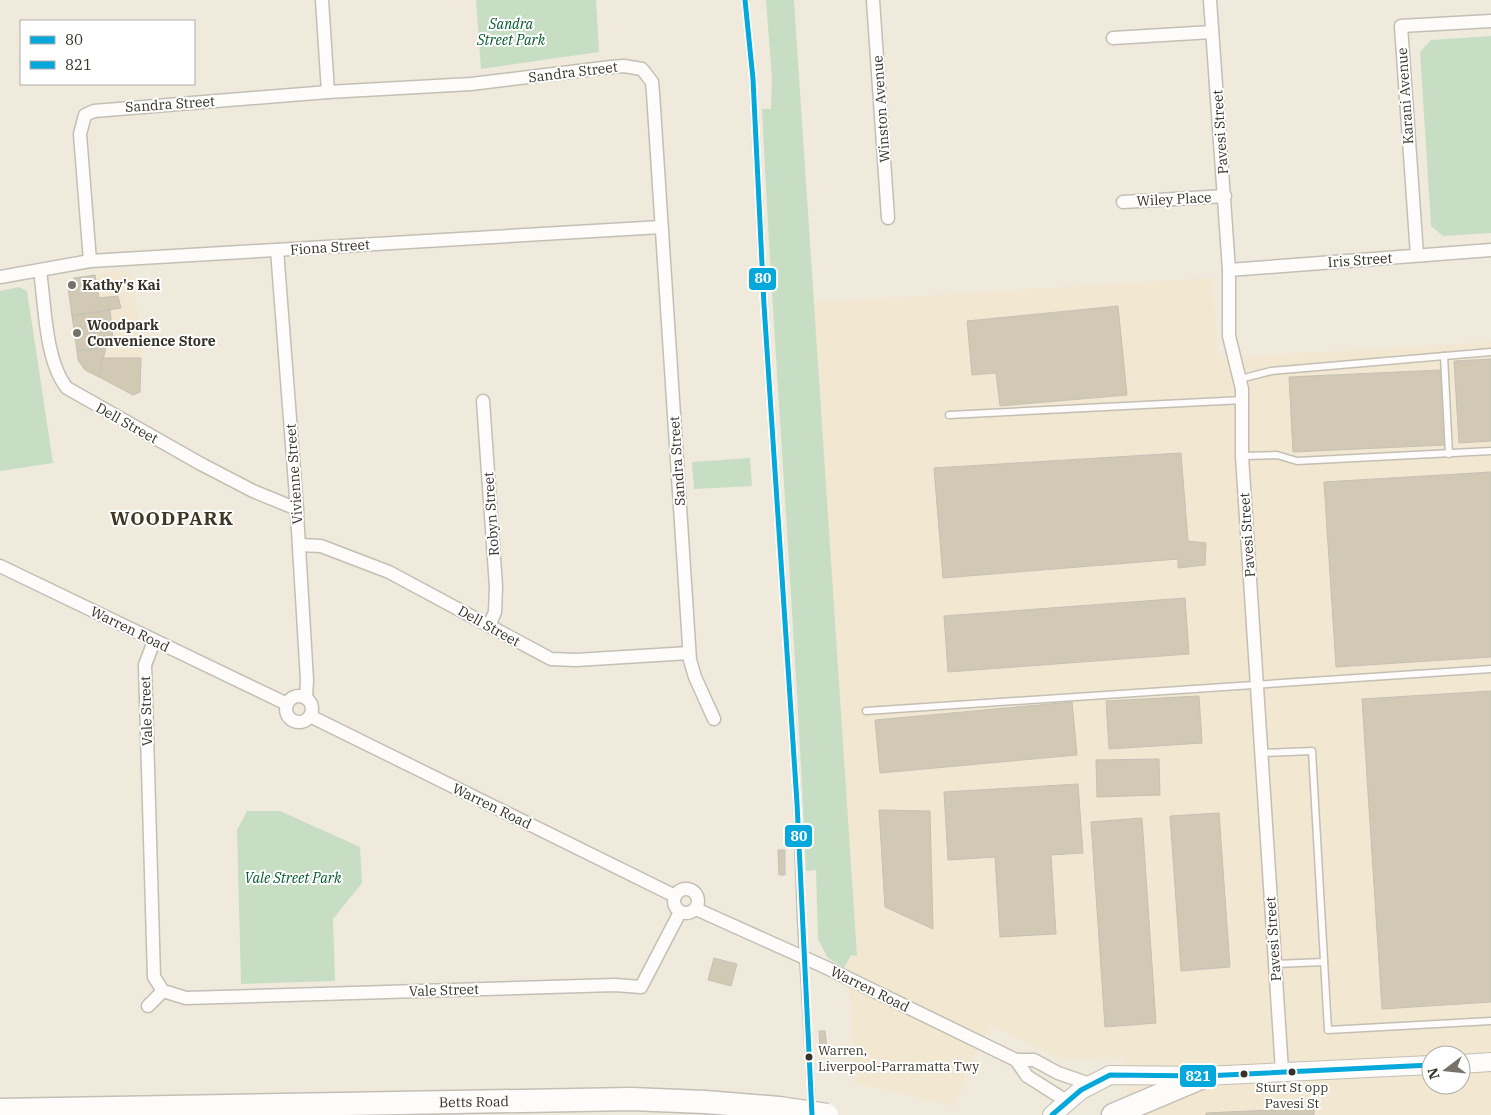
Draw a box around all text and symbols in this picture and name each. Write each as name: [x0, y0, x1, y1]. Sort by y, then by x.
park label: Sandra Street Park: [476, 15, 546, 49]
legend: [20, 20, 195, 85]
text: 80: [65, 30, 83, 49]
street label: Karani Avenue: [1393, 47, 1417, 145]
text: 821: [65, 55, 92, 74]
street label: Winston Avenue: [868, 55, 894, 163]
street label: Sandra Street: [527, 58, 619, 86]
street label: Pavesi Street: [1208, 89, 1232, 175]
street label: Sandra Street: [125, 92, 215, 116]
street label: Wiley Place: [1136, 188, 1212, 210]
street label: Fiona Street: [290, 235, 371, 259]
street label: Iris Street: [1327, 249, 1393, 271]
line badge: 80: [748, 267, 777, 291]
text: 80: [755, 269, 771, 287]
place label: Kathy's Kai: [82, 276, 161, 294]
marker: Kathy's Kai: [66, 279, 78, 291]
place label: Woodpark Convenience Store: [87, 316, 216, 350]
marker: Woodpark Convenience Store: [71, 327, 83, 339]
street label: Dell Street: [93, 399, 161, 447]
street label: Sandra Street: [665, 416, 689, 506]
street label: Vivienne Street: [282, 423, 306, 525]
street label: Robyn Street: [479, 471, 503, 557]
street label: Pavesi Street: [1235, 492, 1259, 578]
district label: WOODPARK: [110, 506, 234, 530]
street label: Warren Road: [87, 602, 173, 656]
street label: Dell Street: [455, 602, 523, 650]
street label: Vale Street: [136, 675, 156, 746]
street label: Warren Road: [449, 779, 535, 833]
line badge: 80: [784, 824, 813, 848]
text: 80: [791, 827, 807, 845]
park label: Vale Street Park: [245, 869, 342, 887]
street label: Pavesi Street: [1261, 896, 1285, 982]
street label: Warren Road: [827, 962, 913, 1016]
street label: Vale Street: [409, 980, 480, 1000]
place label: Warren, Liverpool-Parramatta Twy: [818, 1042, 979, 1075]
north arrow: [1421, 1045, 1471, 1095]
marker: Warren, Liverpool-Parramatta Twy: [804, 1052, 814, 1062]
line badge: 821: [1179, 1064, 1217, 1088]
text: N: [1423, 1066, 1444, 1081]
text: 821: [1185, 1067, 1211, 1085]
marker: Sturt St opp Pavesi St: [1287, 1067, 1297, 1077]
unlabelled marker: [1239, 1069, 1249, 1079]
place label: Sturt St opp Pavesi St: [1256, 1079, 1328, 1112]
street label: Betts Road: [439, 1092, 510, 1111]

